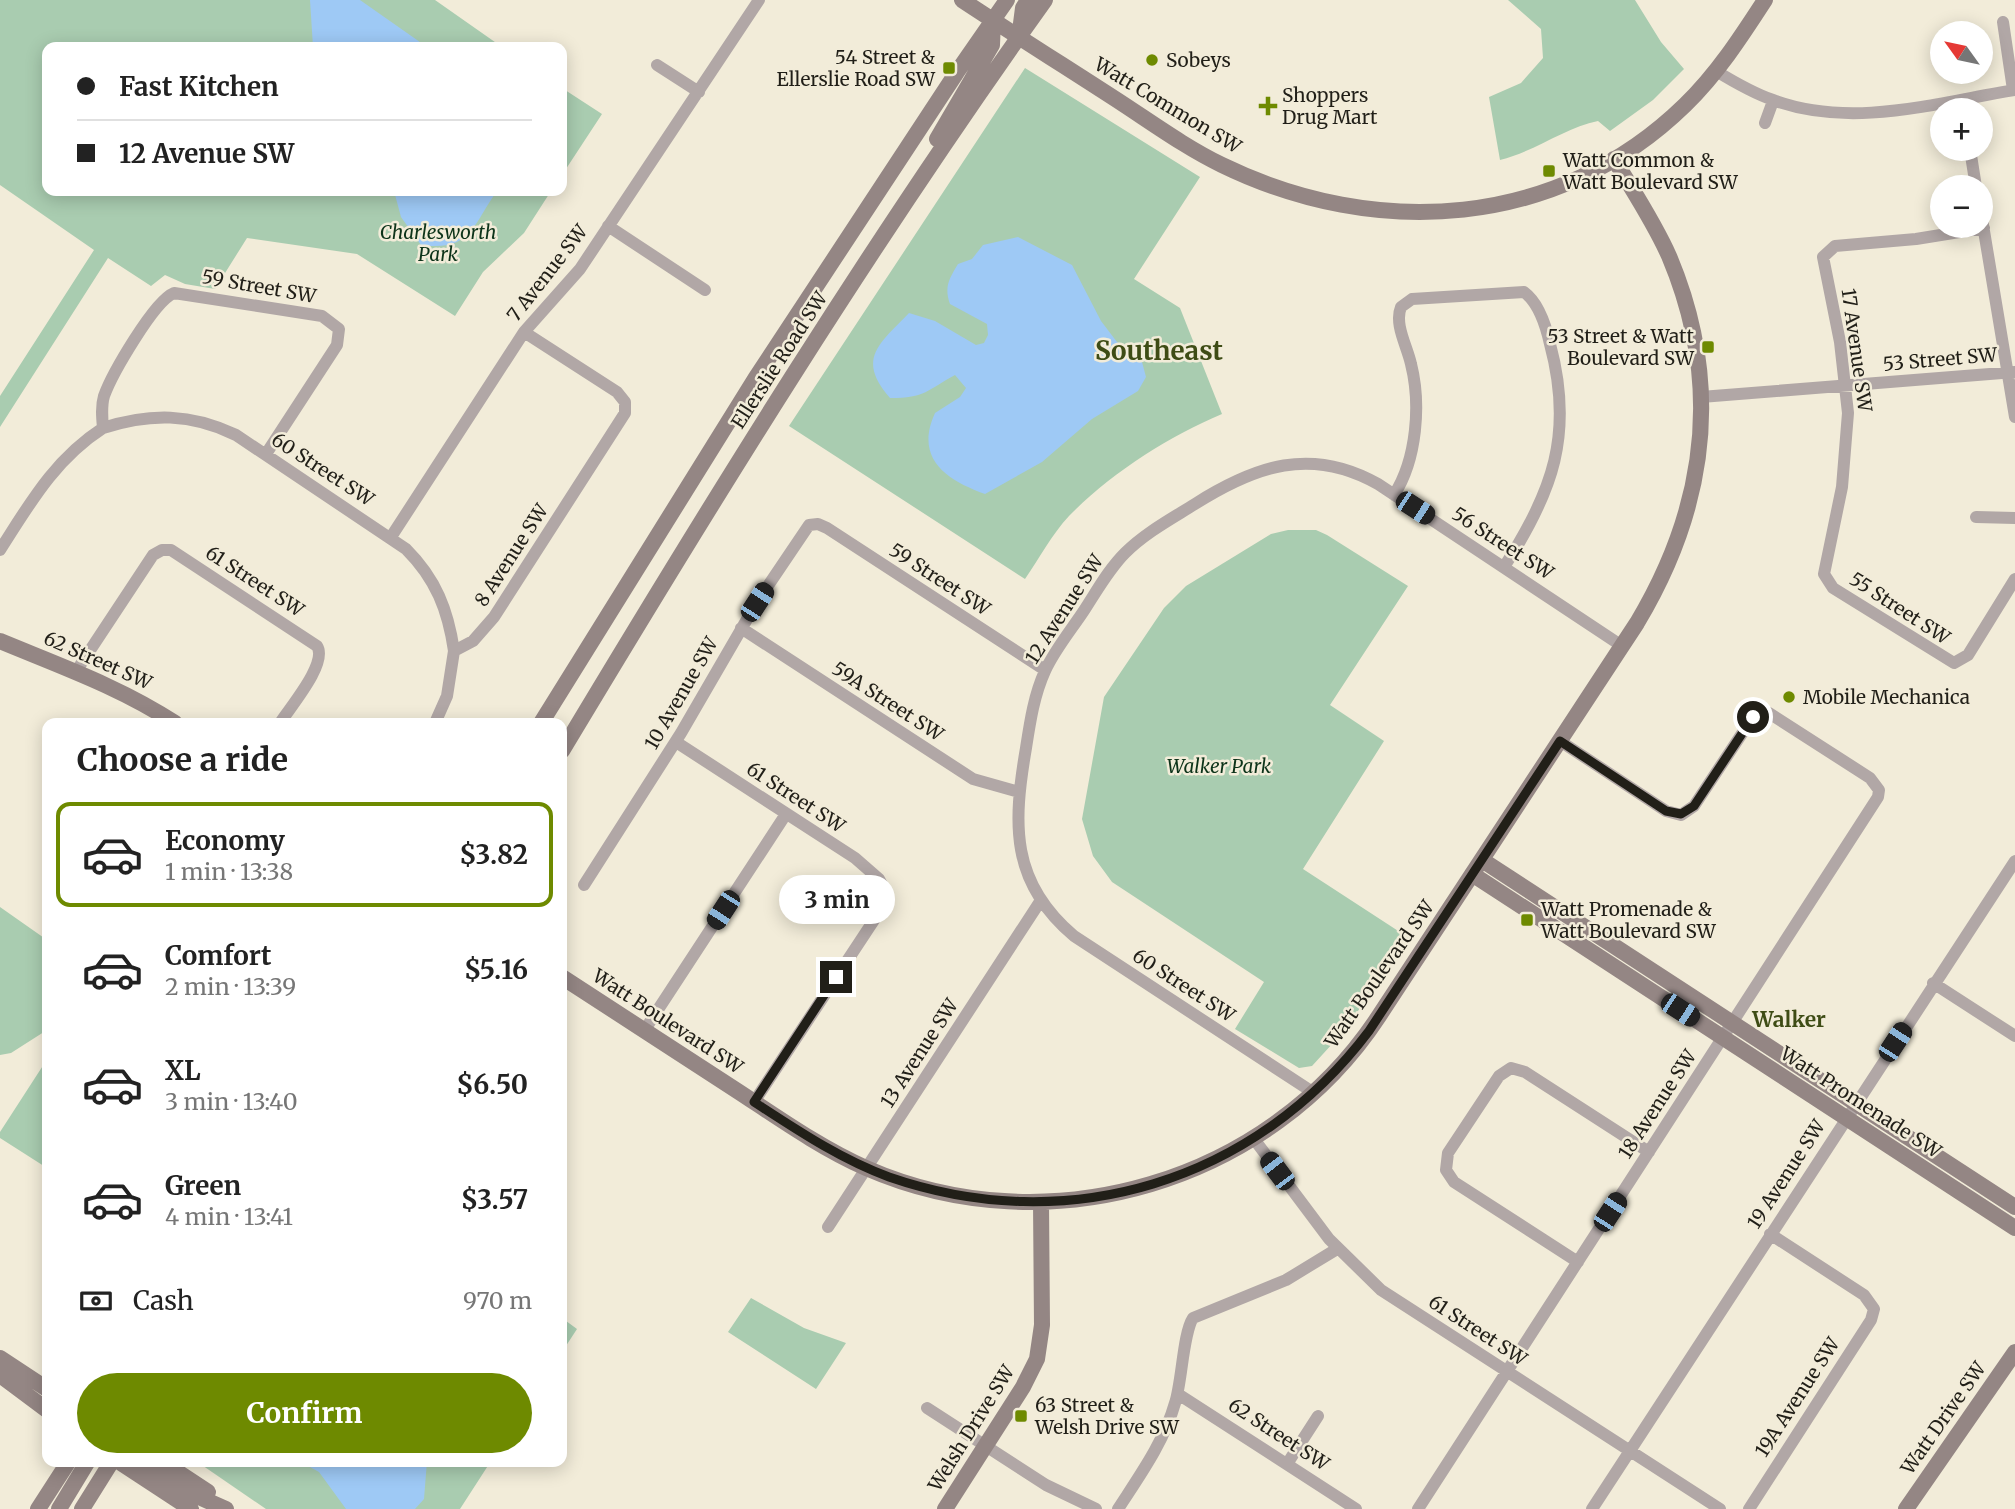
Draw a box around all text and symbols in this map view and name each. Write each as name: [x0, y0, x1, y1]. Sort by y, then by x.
north arrow: [1930, 21, 1993, 84]
map controls: [1930, 21, 1993, 238]
place label: 54 Street & Ellerslie Road SW: [776, 45, 936, 91]
place label: Sobeys: [1166, 48, 1231, 72]
street label: Watt Common SW: [1089, 51, 1247, 159]
marker: Sobeys: [1144, 52, 1160, 68]
marker: 54 Street & Ellerslie Road SW: [941, 60, 957, 76]
text: Fast Kitchen: [119, 70, 279, 103]
place label: Shoppers Drug Mart: [1282, 83, 1378, 129]
marker: Shoppers Drug Mart: [1260, 98, 1276, 114]
button: +: [1930, 98, 1993, 161]
text: 12 Avenue SW: [119, 137, 294, 170]
place label: Watt Common & Watt Boulevard SW: [1562, 148, 1739, 194]
marker: Watt Common & Watt Boulevard SW: [1541, 163, 1557, 179]
button: −: [1930, 175, 1993, 238]
street label: 7 Avenue SW: [502, 219, 593, 326]
park label: Charlesworth Park: [380, 220, 496, 266]
street label: 59 Street SW: [200, 264, 319, 308]
street label: Ellerslie Road SW: [726, 286, 833, 433]
street label: 17 Avenue SW: [1836, 287, 1878, 414]
place label: 53 Street & Watt Boulevard SW: [1547, 324, 1695, 370]
district label: Southeast: [1095, 334, 1224, 367]
marker: 53 Street & Watt Boulevard SW: [1700, 339, 1716, 355]
street label: 53 Street SW: [1882, 342, 1999, 376]
street label: 60 Street SW: [267, 427, 380, 512]
car: [1392, 488, 1439, 528]
street label: 8 Avenue SW: [469, 498, 554, 611]
street label: 56 Street SW: [1448, 501, 1559, 585]
street label: 59 Street SW: [885, 537, 996, 621]
street label: 61 Street SW: [201, 540, 310, 622]
street label: 12 Avenue SW: [1020, 549, 1109, 668]
street label: 55 Street SW: [1845, 567, 1956, 650]
car: [737, 579, 778, 625]
street label: 62 Street SW: [40, 626, 157, 695]
street label: 10 Avenue SW: [639, 632, 723, 754]
street label: 59A Street SW: [828, 656, 949, 746]
place label: Mobile Mechanica: [1803, 685, 1970, 709]
marker: Mobile Mechanica: [1781, 689, 1797, 705]
route start: [1737, 701, 1769, 733]
text: Choose a ride: [77, 740, 288, 780]
park label: Walker Park: [1167, 754, 1272, 778]
street label: 61 Street SW: [742, 756, 851, 838]
icon: car: [81, 823, 144, 886]
text: Economy: [165, 824, 285, 857]
text: $3.82: [459, 838, 528, 871]
text: 1 min · 13:38: [165, 857, 293, 886]
callout: 3 min: [778, 876, 894, 925]
text: 3 min: [804, 885, 870, 914]
car: [703, 887, 744, 933]
street label: Watt Boulevard SW: [1318, 895, 1440, 1053]
place label: Watt Promenade & Watt Boulevard SW: [1540, 897, 1717, 943]
marker: Watt Promenade & Watt Boulevard SW: [1519, 912, 1535, 928]
icon: car: [81, 938, 144, 1001]
text: Comfort: [165, 939, 271, 972]
street label: 60 Street SW: [1128, 943, 1241, 1028]
text: $5.16: [464, 953, 528, 986]
route end: [820, 961, 852, 993]
street label: Watt Boulevard SW: [587, 963, 749, 1079]
text: 2 min · 13:39: [165, 972, 296, 1001]
car: [1657, 990, 1704, 1030]
street label: 13 Avenue SW: [875, 993, 964, 1112]
district label: Walker: [1751, 1006, 1826, 1033]
car: [1875, 1019, 1916, 1065]
street label: Watt Promenade SW: [1775, 1041, 1947, 1164]
street label: 18 Avenue SW: [1613, 1044, 1702, 1163]
icon: car: [81, 1053, 144, 1116]
text: XL: [165, 1054, 201, 1087]
text: $6.50: [456, 1068, 528, 1101]
text: 3 min · 13:40: [165, 1087, 298, 1116]
street label: 19 Avenue SW: [1742, 1114, 1831, 1233]
car: [1256, 1148, 1299, 1194]
icon: car: [81, 1168, 144, 1231]
text: Green: [165, 1169, 241, 1202]
text: $3.57: [461, 1183, 528, 1216]
car: [1590, 1189, 1631, 1235]
text: 4 min · 13:41: [165, 1202, 293, 1231]
icon: cash: [77, 1282, 115, 1320]
text: Cash: [133, 1284, 194, 1317]
text: 970 m: [463, 1286, 532, 1315]
street label: 61 Street SW: [1424, 1289, 1533, 1371]
street label: 19A Avenue SW: [1750, 1332, 1845, 1461]
street label: Watt Drive SW: [1895, 1356, 1991, 1480]
street label: Welsh Drive SW: [922, 1360, 1020, 1496]
button: Confirm: [77, 1373, 532, 1453]
street label: 62 Street SW: [1224, 1392, 1335, 1476]
place label: 63 Street & Welsh Drive SW: [1034, 1393, 1180, 1439]
marker: 63 Street & Welsh Drive SW: [1013, 1408, 1029, 1424]

